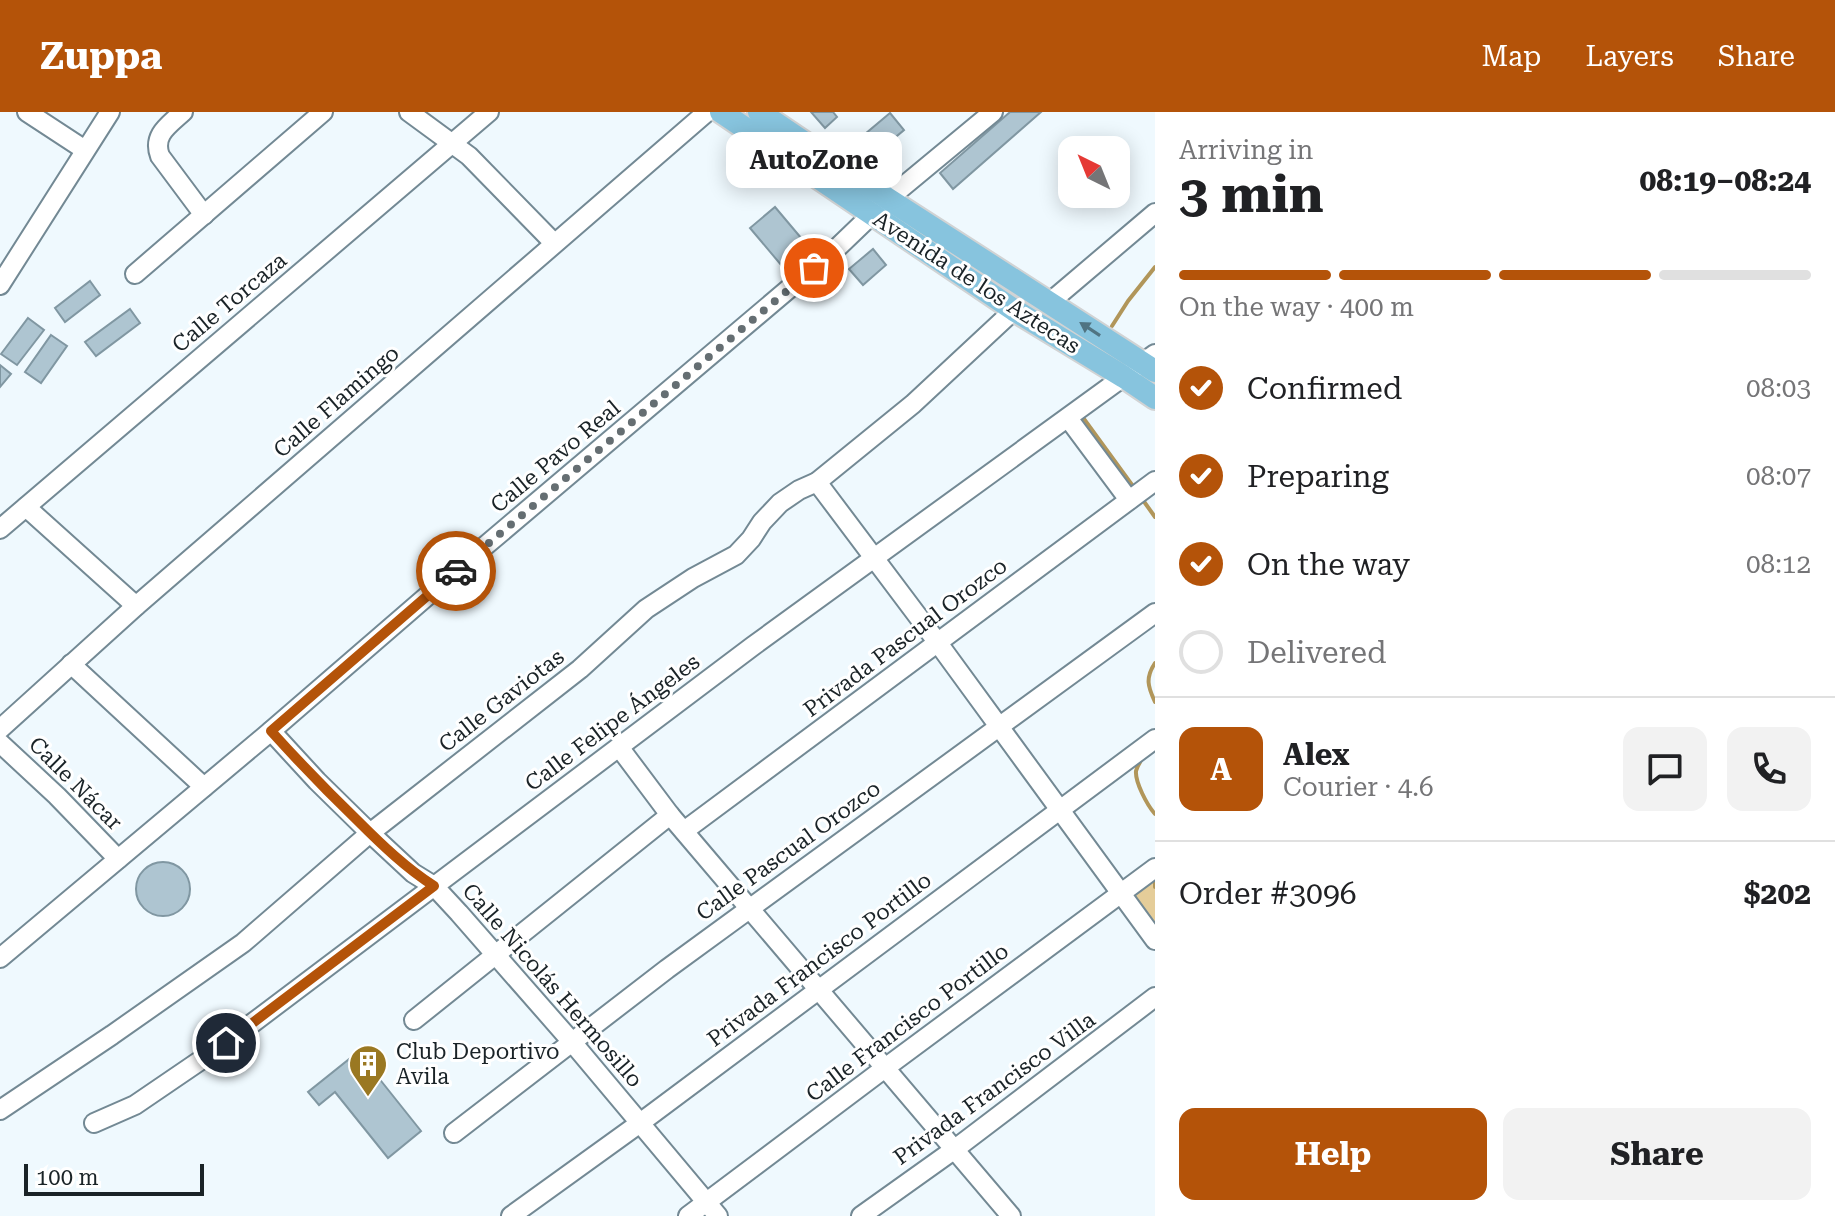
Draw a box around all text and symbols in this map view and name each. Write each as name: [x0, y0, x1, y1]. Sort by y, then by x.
text: Zuppa: [40, 34, 162, 78]
text: Map: [1482, 40, 1541, 73]
text: Layers: [1585, 40, 1674, 73]
text: Share: [1718, 40, 1795, 73]
callout: AutoZone: [726, 132, 902, 188]
text: Arriving in: [1179, 135, 1313, 165]
north arrow: [1058, 136, 1130, 208]
map controls: [1058, 136, 1130, 208]
text: AutoZone: [750, 145, 878, 175]
text: 08:19–08:24: [1639, 163, 1811, 198]
text: 3 min: [1179, 164, 1324, 225]
street label: Avenida de los Aztecas: [869, 206, 1085, 359]
pin: [780, 234, 848, 302]
icon: bag: [792, 246, 836, 290]
street label: Calle Torcaza: [167, 247, 291, 357]
text: On the way · 400 m: [1179, 292, 1414, 322]
one-way arrow: [1079, 322, 1100, 337]
street label: Calle Flamingo: [269, 340, 404, 463]
icon: check: [1179, 366, 1223, 410]
text: Confirmed: [1247, 371, 1402, 406]
text: 08:03: [1746, 373, 1811, 403]
street label: Calle Pavo Real: [486, 395, 625, 518]
icon: check: [1179, 454, 1223, 498]
text: Preparing: [1247, 459, 1389, 494]
text: 08:07: [1746, 461, 1811, 491]
courier: [416, 531, 496, 611]
icon: check: [1179, 542, 1223, 586]
text: On the way: [1247, 547, 1410, 582]
icon: car: [434, 549, 478, 593]
text: 08:12: [1746, 549, 1811, 579]
street label: Privada Pascual Orozco: [799, 553, 1012, 722]
text: Delivered: [1247, 635, 1386, 670]
street label: Calle Gaviotas: [434, 644, 569, 757]
street label: Calle Felipe Ángeles: [520, 648, 704, 796]
button: chat: [1623, 727, 1707, 811]
button: phone: [1727, 727, 1811, 811]
street label: Calle Nácar: [24, 732, 127, 835]
text: Alex: [1283, 737, 1350, 772]
text: A: [1210, 752, 1232, 787]
text: Courier · 4.6: [1283, 772, 1433, 802]
street label: Calle Pascual Orozco: [692, 775, 885, 925]
street label: Privada Francisco Portillo: [702, 867, 936, 1052]
text: Order #3096: [1179, 876, 1357, 911]
text: $202: [1744, 876, 1811, 911]
street label: Calle Nicolás Hermosillo: [457, 878, 648, 1092]
street label: Calle Francisco Portillo: [801, 938, 1013, 1107]
street label: Privada Francisco Villa: [889, 1007, 1100, 1170]
pin: [192, 1009, 260, 1077]
icon: home: [204, 1021, 248, 1065]
place label: Club Deportivo Avila: [396, 1039, 560, 1089]
building icon: Club Deportivo Avila: [347, 1043, 389, 1098]
button: Help: [1179, 1108, 1487, 1200]
button: Share: [1503, 1108, 1811, 1200]
scale bar: [24, 1160, 204, 1196]
text: 100 m: [36, 1165, 99, 1190]

